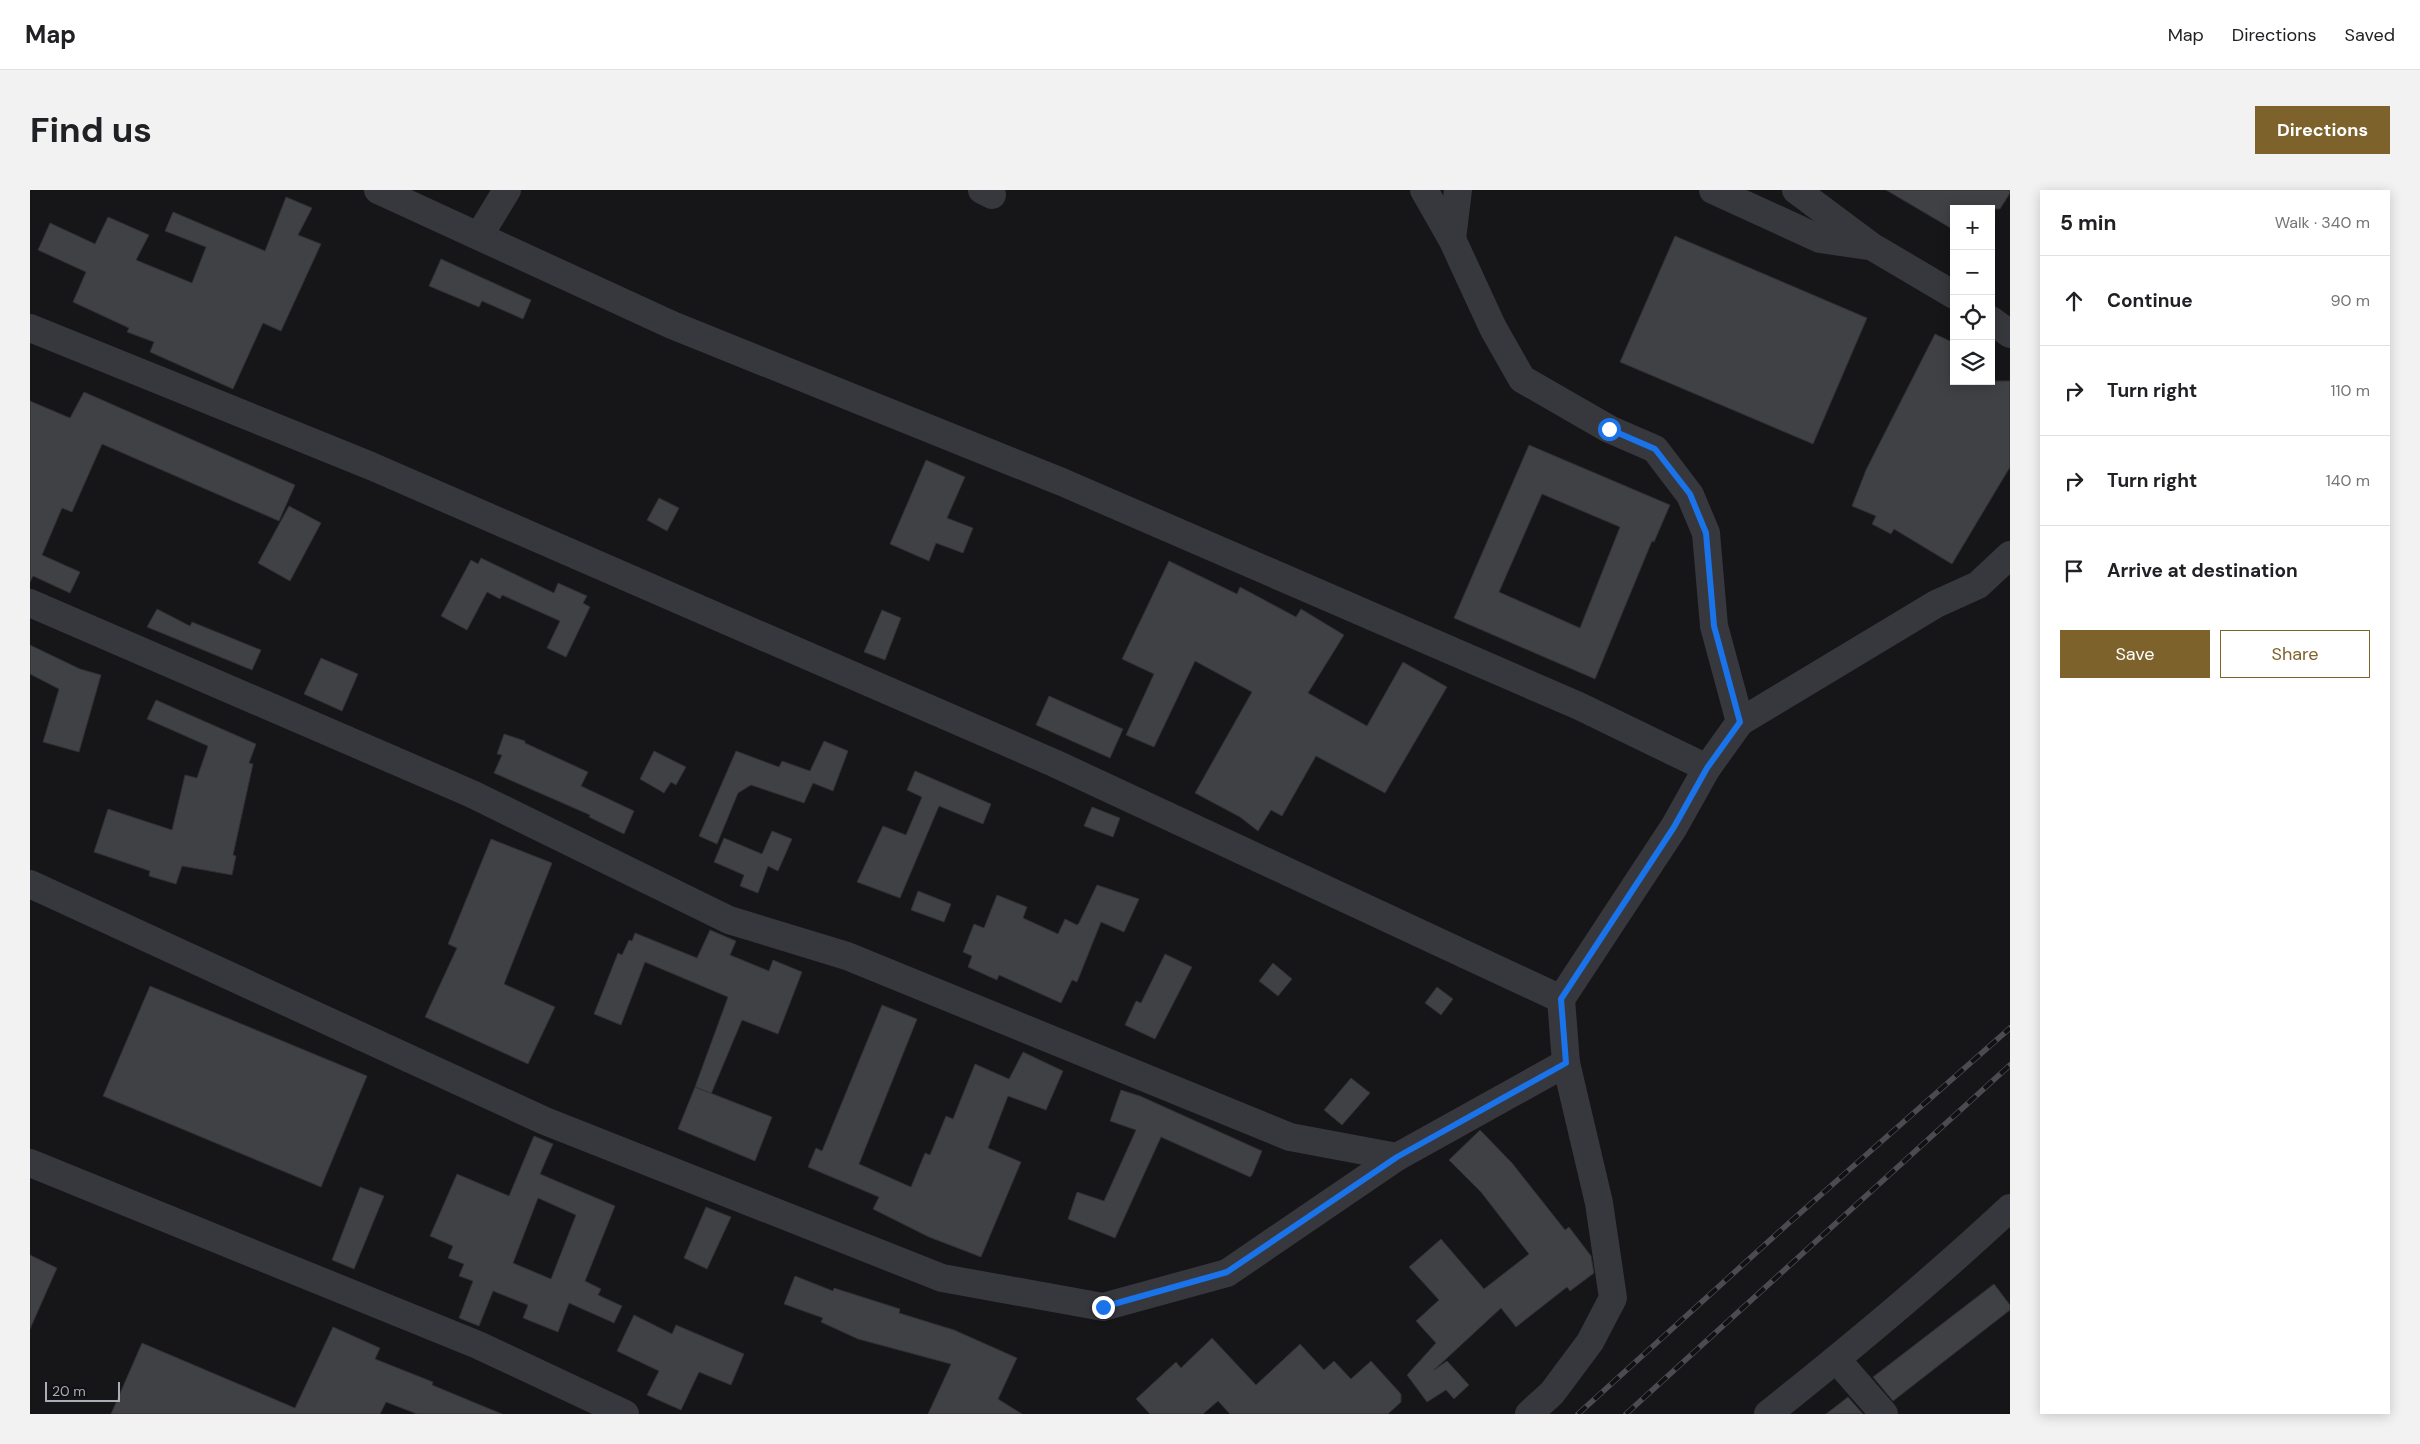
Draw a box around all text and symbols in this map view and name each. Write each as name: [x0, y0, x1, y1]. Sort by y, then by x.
text: Map: [25, 19, 76, 50]
text: Map: [2168, 23, 2204, 47]
text: Directions: [2232, 23, 2317, 47]
text: Saved: [2345, 23, 2395, 47]
button: Directions: [2255, 106, 2390, 154]
text: Find us: [30, 107, 152, 153]
map controls: [1950, 205, 1995, 385]
button: +: [1950, 205, 1995, 250]
text: 5 min: [2060, 209, 2116, 237]
text: Walk · 340 m: [2275, 212, 2370, 233]
button: −: [1950, 250, 1995, 295]
icon: ahead: [2060, 287, 2088, 315]
text: Continue: [2107, 288, 2193, 313]
text: 90 m: [2330, 290, 2370, 311]
button: locate: [1950, 295, 1995, 340]
button: layers: [1950, 340, 1995, 385]
icon: right: [2060, 377, 2088, 405]
text: Turn right: [2107, 378, 2197, 403]
text: 110 m: [2331, 380, 2370, 401]
route start: [1598, 418, 1621, 441]
icon: right: [2060, 467, 2088, 495]
text: Turn right: [2107, 468, 2197, 493]
text: 140 m: [2326, 470, 2370, 491]
icon: arrive: [2060, 557, 2088, 585]
text: Arrive at destination: [2107, 558, 2298, 583]
button: Save: [2060, 630, 2210, 678]
button: Share: [2220, 630, 2370, 678]
route end: [1092, 1296, 1115, 1319]
scale bar: [45, 1379, 120, 1402]
text: 20 m: [52, 1382, 86, 1400]

